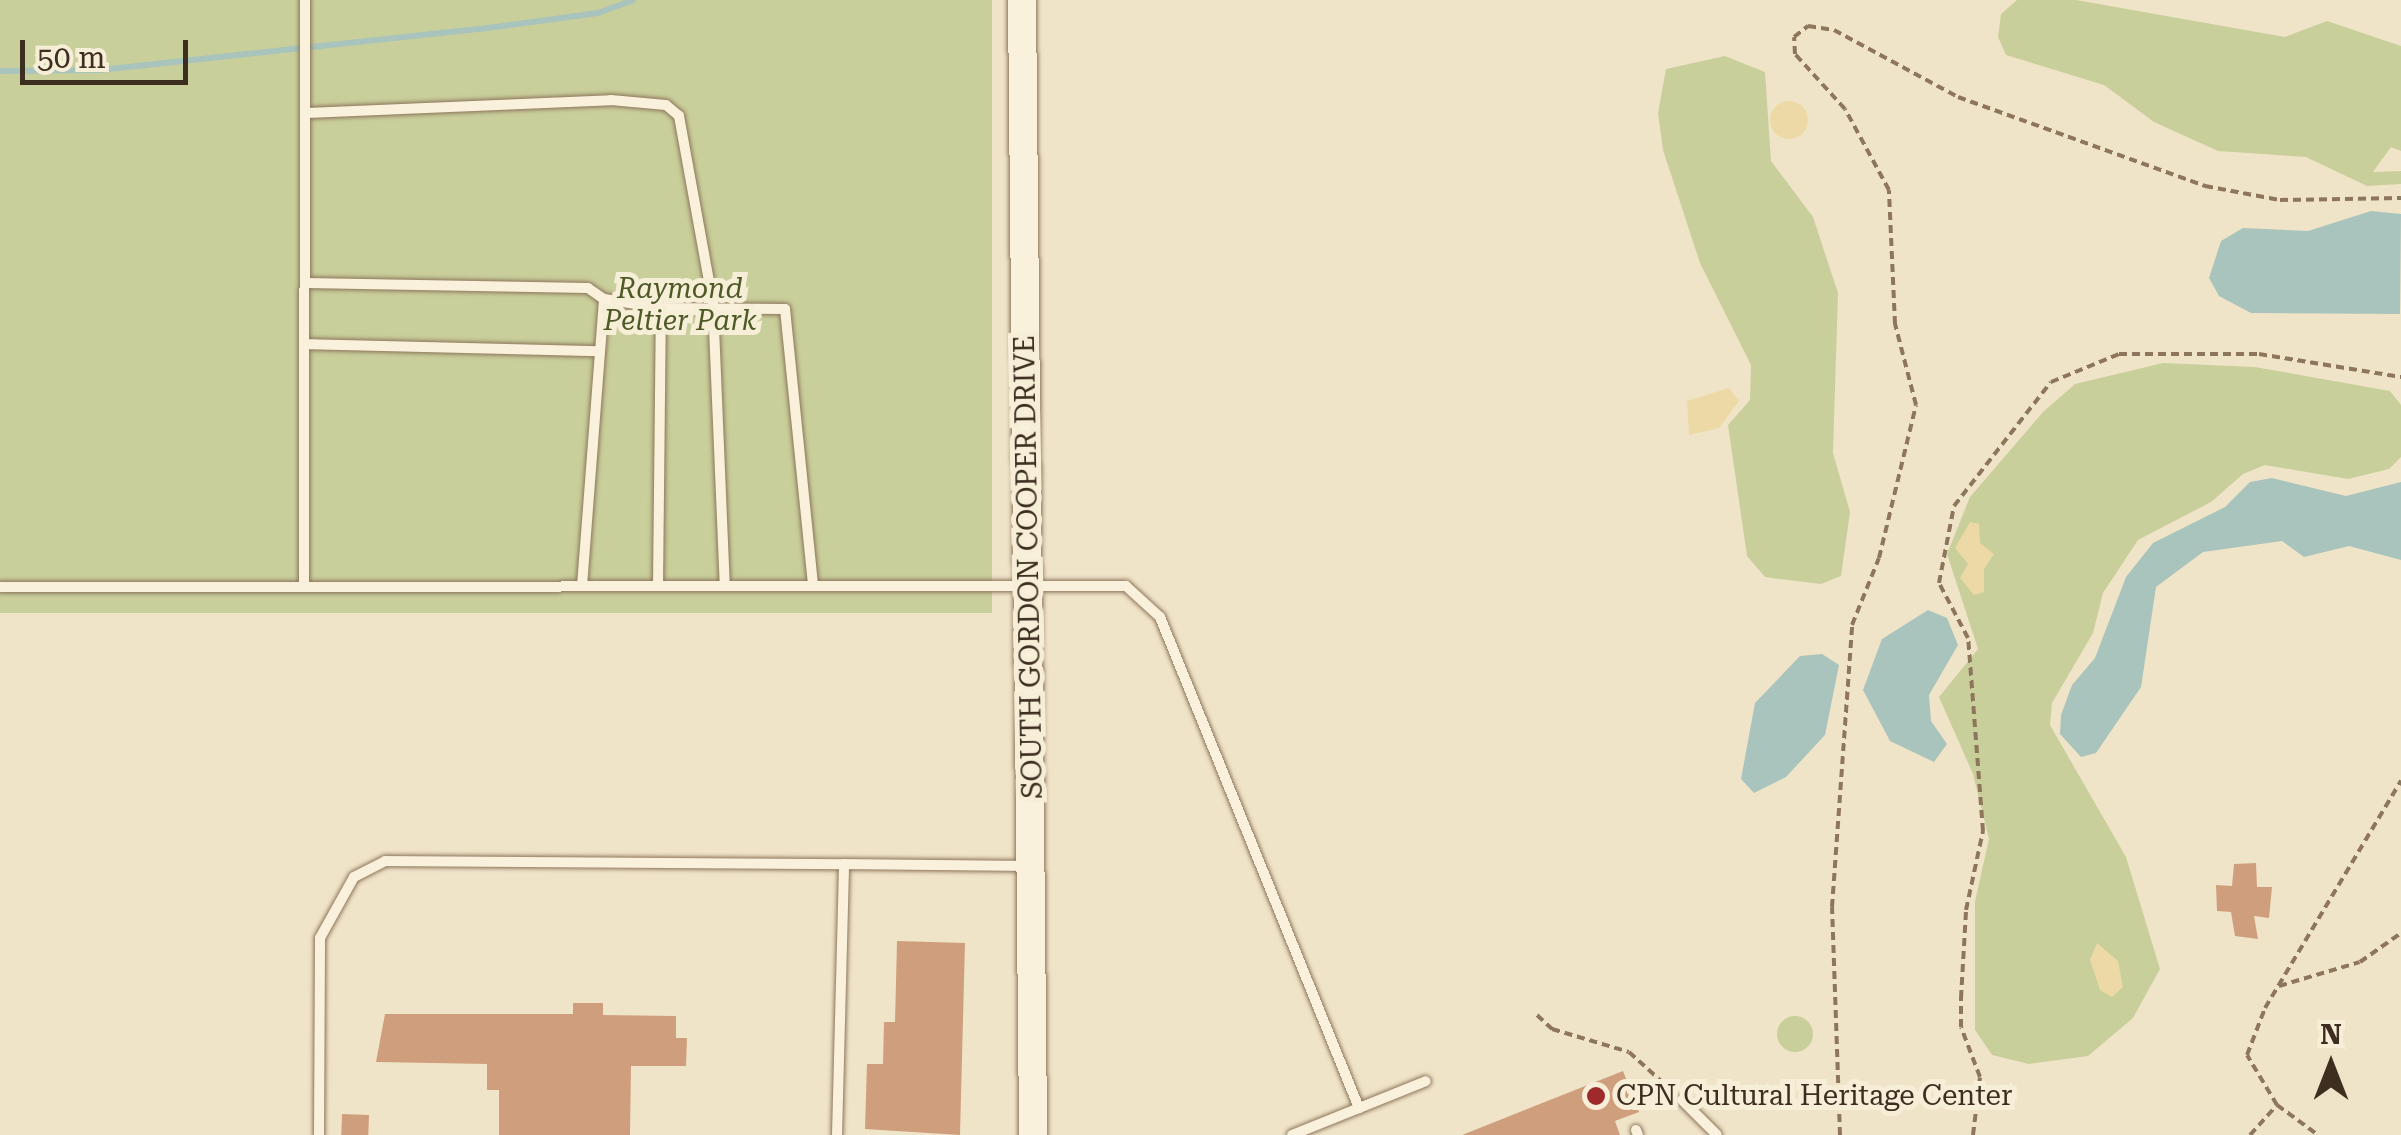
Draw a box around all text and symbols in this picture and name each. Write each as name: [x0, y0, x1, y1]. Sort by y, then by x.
scale bar: [25, 20, 192, 82]
text: 50 m: [37, 40, 106, 75]
park label: Raymond Peltier Park: [603, 272, 757, 338]
street label: SOUTH GORDON COOPER DRIVE: [1008, 335, 1050, 799]
north arrow: [2281, 1015, 2381, 1115]
text: N: [2320, 1018, 2342, 1051]
place label: CPN Cultural Heritage Center: [1616, 1079, 2012, 1113]
marker: CPN Cultural Heritage Center: [1585, 1085, 1607, 1107]

